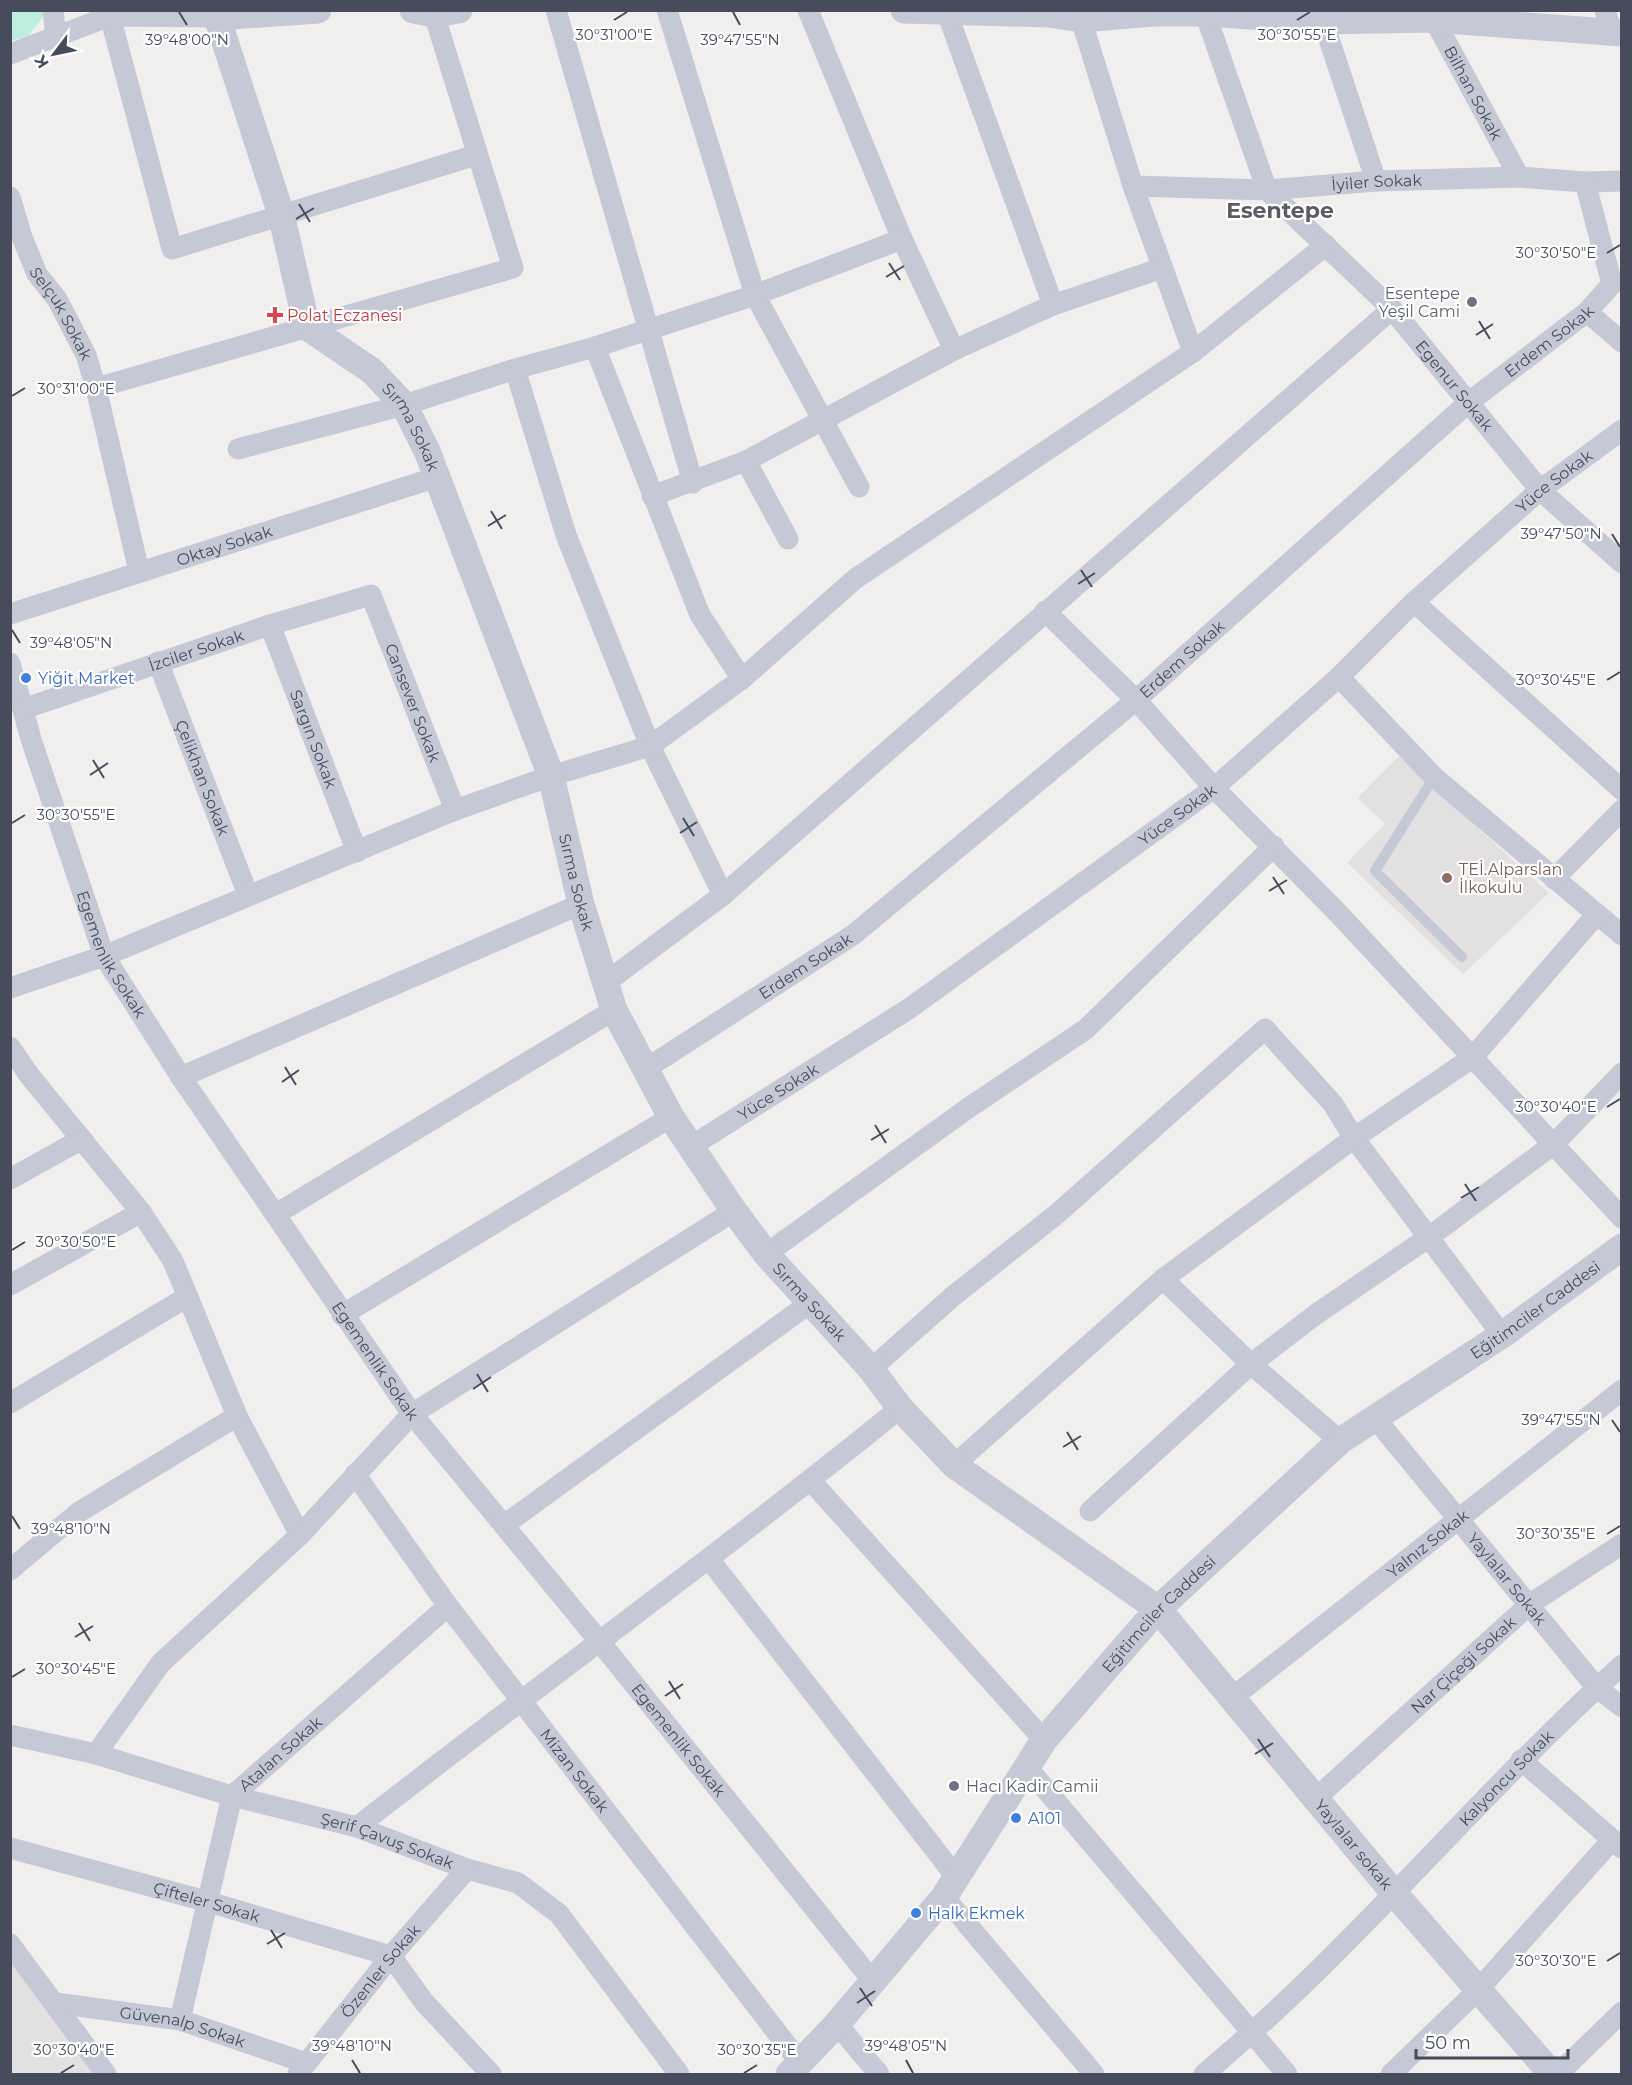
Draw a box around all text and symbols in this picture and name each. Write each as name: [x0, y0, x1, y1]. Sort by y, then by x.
north arrow: [24, 24, 84, 84]
text: 30°31'00"E: [575, 25, 653, 44]
text: 30°30'55"E: [1257, 25, 1337, 44]
text: 39°48'00"N: [145, 30, 229, 49]
text: 39°47'55"N: [700, 30, 780, 49]
street label: Bilhan Sokak: [1440, 42, 1507, 144]
text: K: [30, 51, 53, 72]
street label: İyiler Sokak: [1331, 170, 1423, 194]
district label: Esentepe: [1226, 197, 1334, 224]
text: 30°30'50"E: [1516, 243, 1596, 262]
street label: Selçuk Sokak: [26, 264, 97, 363]
place label: Esentepe Yeşil Cami: [1379, 284, 1460, 321]
marker: Esentepe Yeşil Cami: [1465, 295, 1479, 309]
street label: Erdem Sokak: [1501, 301, 1598, 381]
place label: Polat Eczanesi: [287, 306, 402, 325]
marker: Polat Eczanesi: [268, 308, 282, 322]
street label: Egenur Sokak: [1412, 336, 1498, 435]
text: 30°31'00"E: [37, 379, 115, 398]
street label: Sırma Sokak: [378, 379, 443, 474]
street label: Yüce Sokak: [1512, 445, 1596, 516]
street label: Oktay Sokak: [174, 521, 275, 570]
text: 39°47'50"N: [1520, 524, 1602, 543]
street label: Erdem Sokak: [1136, 616, 1228, 702]
street label: İzciler Sokak: [146, 625, 247, 675]
text: 39°48'05"N: [30, 633, 112, 652]
street label: Cansever Sokak: [381, 641, 445, 765]
place label: Yiğit Market: [38, 669, 135, 688]
text: 30°30'45"E: [1516, 670, 1596, 689]
marker: Yiğit Market: [19, 671, 33, 685]
street label: Sargın Sokak: [286, 687, 341, 791]
street label: Çelikhan Sokak: [172, 717, 234, 839]
street label: Yüce Sokak: [1135, 780, 1220, 849]
text: 30°30'55"E: [36, 805, 116, 824]
street label: Sırma Sokak: [555, 832, 598, 933]
place label: TEİ.Alparslan İlkokulu: [1459, 860, 1562, 897]
marker: TEİ.Alparslan İlkokulu: [1440, 871, 1454, 885]
street label: Egemenlik Sokak: [73, 888, 150, 1021]
street label: Erdem Sokak: [755, 929, 856, 1003]
street label: Yüce Sokak: [734, 1059, 822, 1124]
text: 30°30'40"E: [1515, 1097, 1597, 1116]
text: 30°30'50"E: [36, 1232, 116, 1251]
street label: Eğitimciler Caddesi: [1466, 1257, 1604, 1363]
street label: Sırma Sokak: [769, 1259, 850, 1345]
street label: Egemenlik Sokak: [328, 1298, 423, 1424]
text: 39°47'55"N: [1521, 1410, 1601, 1429]
street label: Yalnız Sokak: [1383, 1505, 1473, 1581]
text: 39°48'10"N: [31, 1519, 111, 1538]
text: 30°30'35"E: [1516, 1524, 1596, 1543]
street label: Yaylalar Sokak: [1464, 1529, 1551, 1629]
street label: Eğitimciler Caddesi: [1098, 1551, 1219, 1676]
street label: Nar Çiçeği Sokak: [1407, 1612, 1520, 1717]
text: 30°30'45"E: [36, 1659, 116, 1678]
street label: Egemenlik Sokak: [628, 1680, 730, 1801]
street label: Atalan Sokak: [235, 1712, 326, 1795]
street label: Mizan Sokak: [537, 1725, 613, 1816]
street label: Kalyoncu Sokak: [1455, 1726, 1557, 1830]
place label: Hacı Kadir Camii: [966, 1777, 1099, 1796]
marker: Hacı Kadir Camii: [947, 1779, 961, 1793]
street label: Yaylalar sokak: [1311, 1796, 1397, 1894]
street label: Şerif Çavuş Sokak: [319, 1809, 457, 1873]
place label: A101: [1028, 1809, 1061, 1828]
marker: A101: [1009, 1811, 1023, 1825]
street label: Çifteler Sokak: [151, 1878, 263, 1926]
place label: Halk Ekmek: [928, 1904, 1025, 1923]
marker: Halk Ekmek: [909, 1906, 923, 1920]
street label: Özenler Sokak: [336, 1920, 424, 2021]
text: 30°30'30"E: [1516, 1951, 1596, 1970]
street label: Güvenalp Sokak: [118, 2002, 248, 2051]
scale bar: [1416, 2022, 1568, 2060]
text: 50 m: [1425, 2032, 1471, 2054]
text: 39°48'10"N: [312, 2036, 392, 2055]
text: 39°48'05"N: [865, 2036, 947, 2055]
text: 30°30'40"E: [33, 2040, 115, 2059]
text: 30°30'35"E: [717, 2040, 797, 2059]

